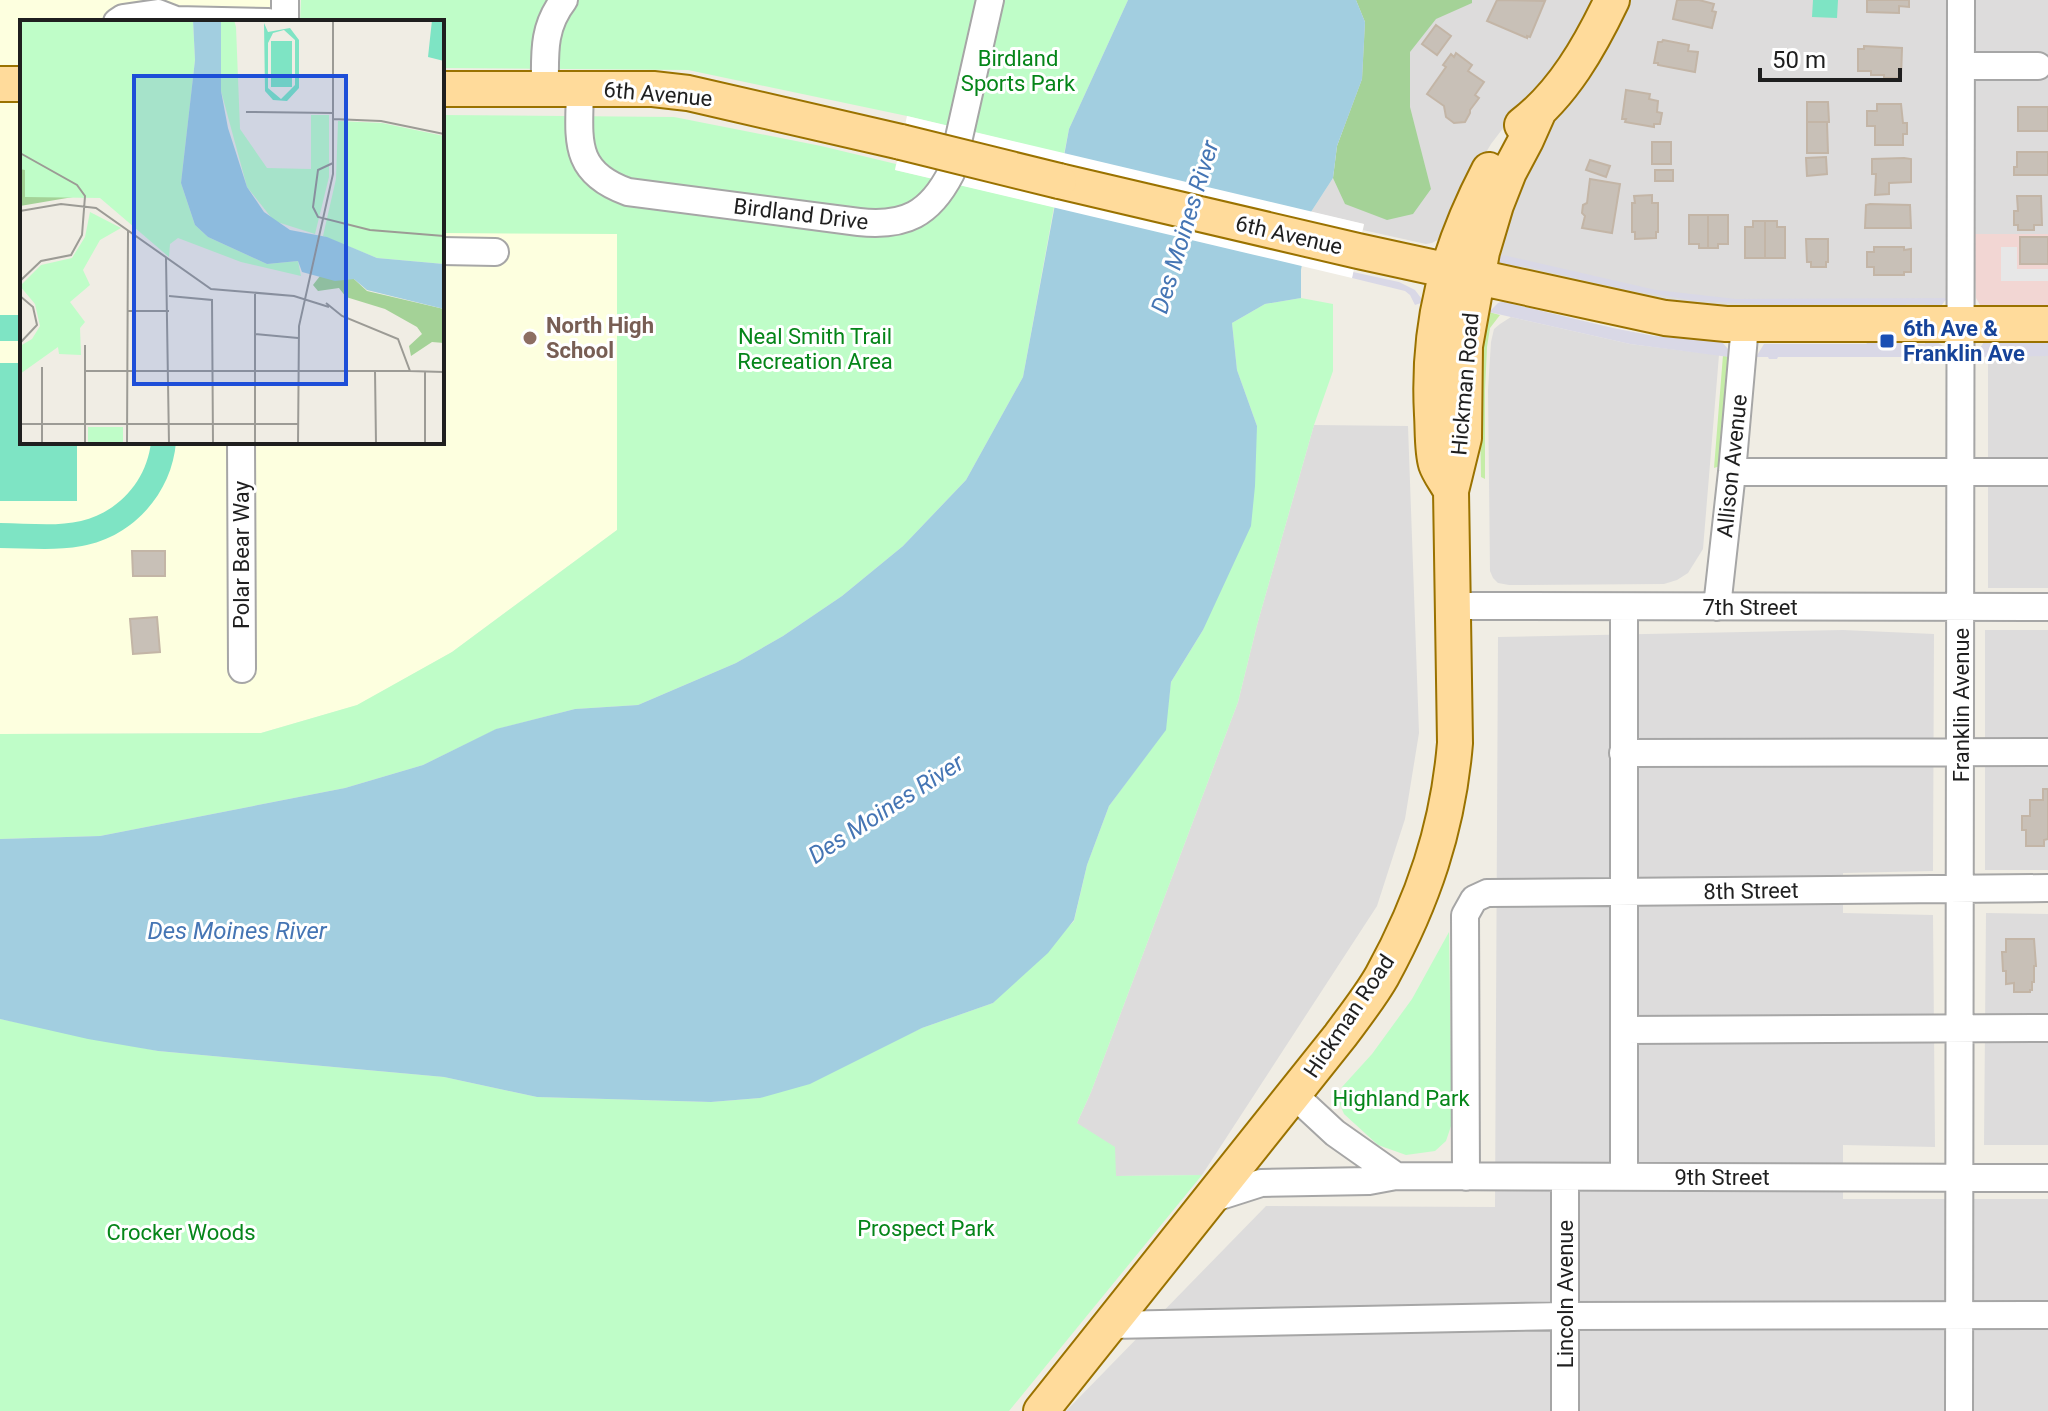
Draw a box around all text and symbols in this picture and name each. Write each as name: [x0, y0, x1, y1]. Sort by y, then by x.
inset map: [20, 20, 444, 444]
scale bar: [1760, 32, 1900, 82]
park label: Birdland Sports Park: [961, 46, 1076, 96]
text: 50 m: [1772, 46, 1826, 74]
street label: 6th Avenue: [603, 77, 713, 111]
water label: Des Moines River: [1145, 136, 1225, 317]
street label: Birdland Drive: [732, 193, 870, 235]
street label: 6th Avenue: [1233, 211, 1345, 259]
street label: Hickman Road: [1446, 312, 1484, 456]
place label: North High School: [546, 313, 654, 363]
place label: 6th Ave & Franklin Ave: [1903, 316, 2025, 366]
park label: Neal Smith Trail Recreation Area: [737, 324, 893, 374]
marker: North High School: [521, 329, 539, 347]
marker: 6th Ave & Franklin Ave: [1878, 332, 1896, 350]
street label: Allison Avenue: [1712, 393, 1752, 539]
street label: Polar Bear Way: [229, 480, 254, 629]
street label: 7th Street: [1702, 595, 1798, 620]
street label: Franklin Avenue: [1949, 628, 1974, 782]
water label: Des Moines River: [803, 748, 970, 870]
street label: 8th Street: [1703, 878, 1799, 904]
water label: Des Moines River: [147, 917, 328, 945]
street label: Hickman Road: [1299, 950, 1399, 1082]
park label: Highland Park: [1332, 1086, 1470, 1111]
street label: 9th Street: [1674, 1165, 1770, 1190]
park label: Prospect Park: [857, 1216, 996, 1241]
park label: Crocker Woods: [106, 1220, 256, 1245]
street label: Lincoln Avenue: [1553, 1220, 1578, 1368]

